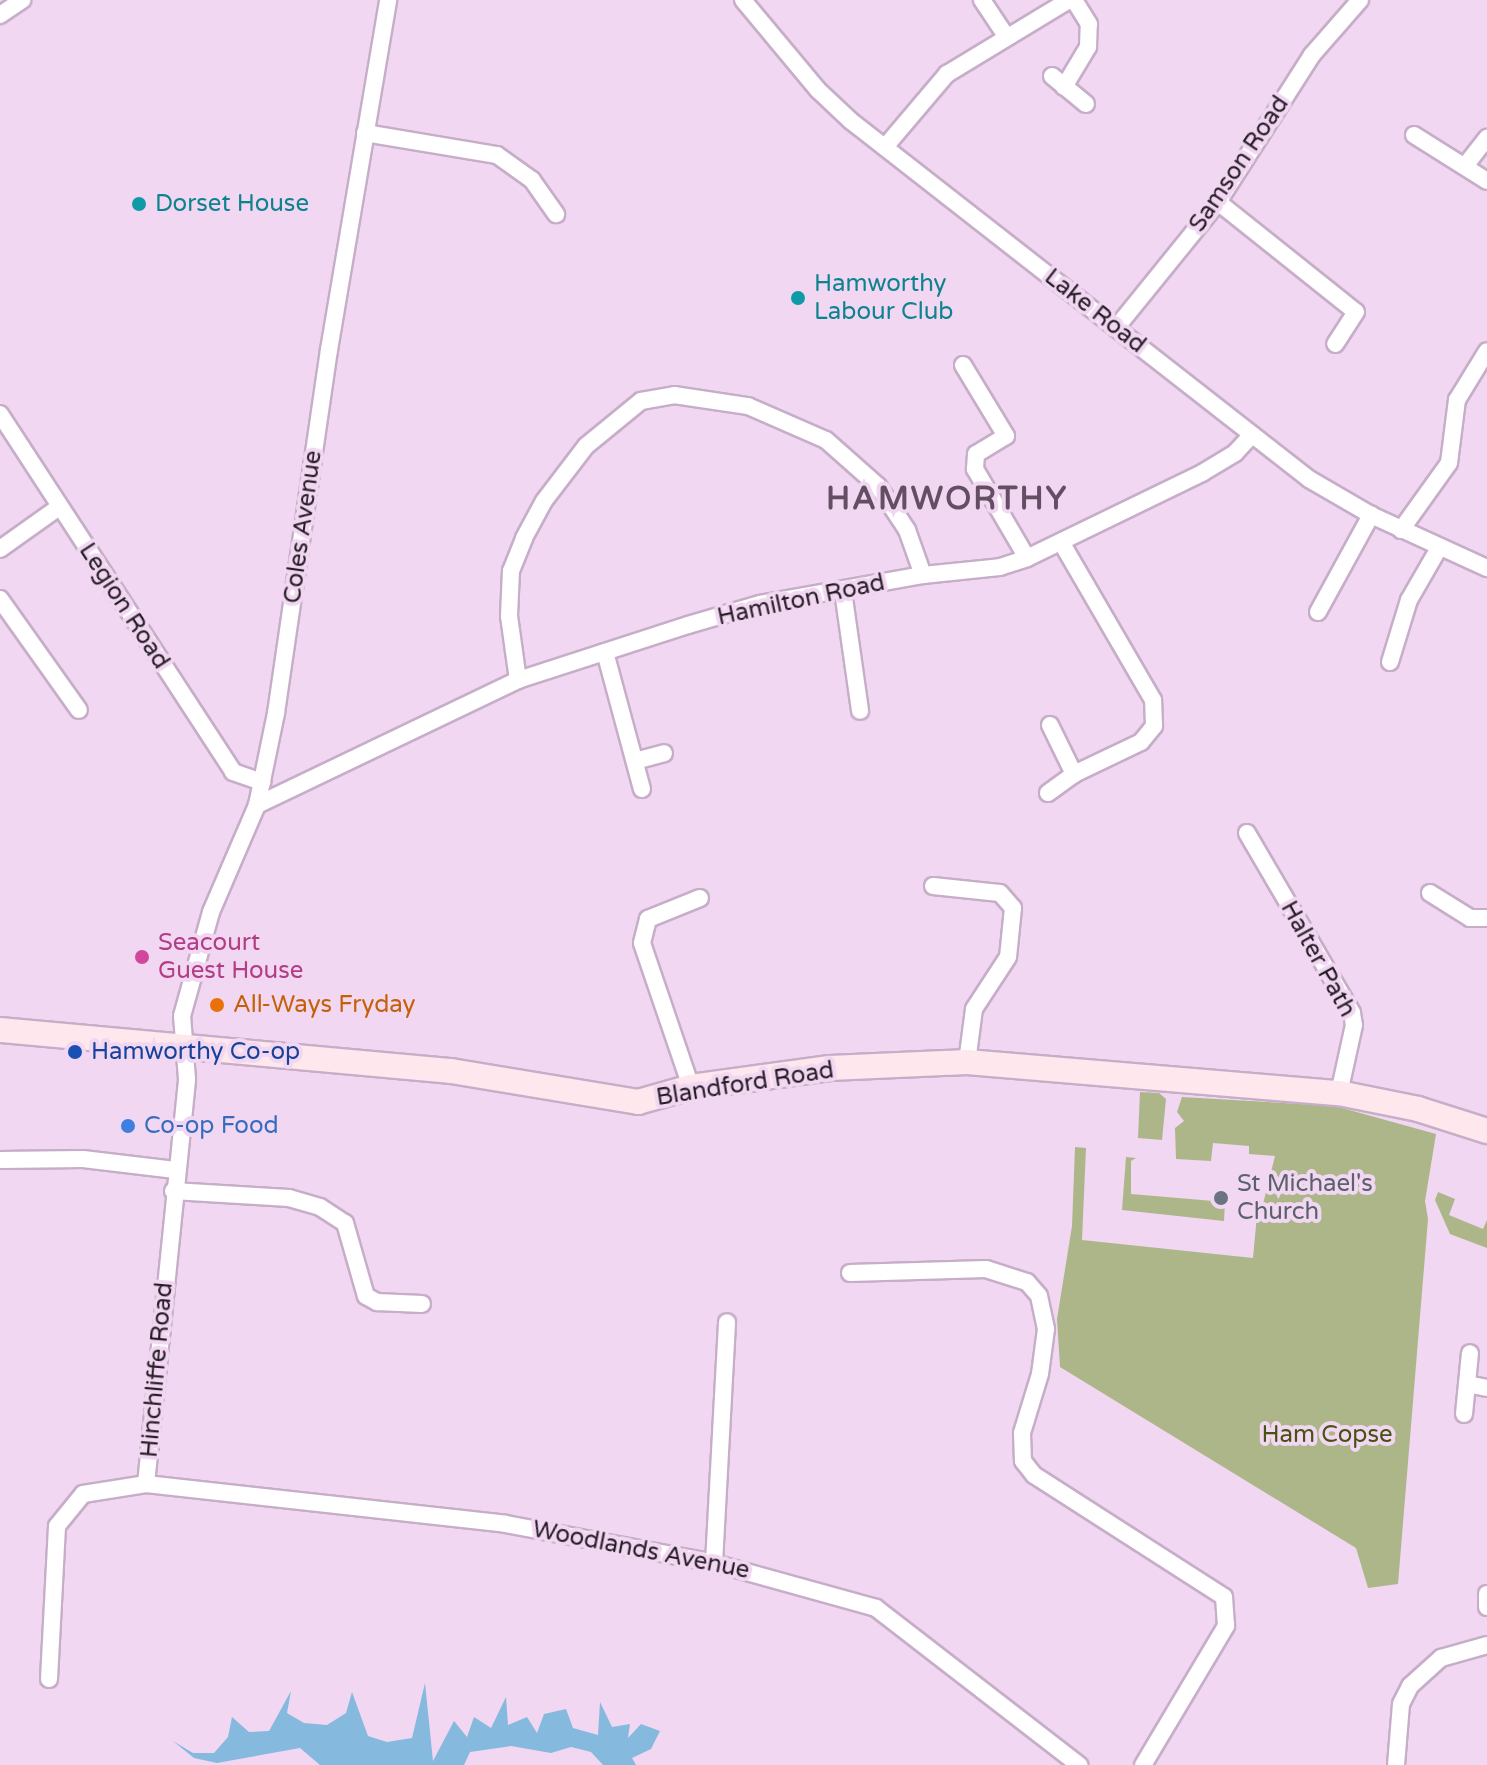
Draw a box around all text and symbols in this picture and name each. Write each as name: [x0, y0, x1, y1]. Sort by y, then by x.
street label: Samson Road: [1183, 91, 1295, 237]
place label: Dorset House: [155, 190, 309, 218]
marker: Dorset House: [130, 195, 148, 213]
street label: Lake Road: [1039, 263, 1151, 359]
place label: Hamworthy Labour Club: [814, 270, 954, 326]
marker: Hamworthy Labour Club: [789, 289, 807, 307]
street label: Coles Avenue: [278, 449, 328, 605]
district label: HAMWORTHY: [826, 480, 1068, 518]
street label: Legion Road: [73, 538, 175, 674]
street label: Hamilton Road: [715, 568, 887, 632]
street label: Halter Path: [1274, 896, 1362, 1022]
place label: Seacourt Guest House: [158, 929, 303, 985]
marker: Seacourt Guest House: [133, 948, 151, 966]
place label: All-Ways Fryday: [233, 991, 415, 1019]
marker: All-Ways Fryday: [208, 996, 226, 1014]
place label: Hamworthy Co-op: [91, 1038, 300, 1066]
marker: Hamworthy Co-op: [66, 1043, 84, 1061]
street label: Blandford Road: [654, 1056, 836, 1112]
place label: Co-op Food: [144, 1112, 279, 1140]
marker: Co-op Food: [119, 1117, 137, 1135]
place label: St Michael's Church: [1237, 1170, 1373, 1226]
marker: St Michael's Church: [1212, 1189, 1230, 1207]
street label: Hinchliffe Road: [135, 1281, 179, 1459]
park label: Ham Copse: [1261, 1421, 1393, 1449]
street label: Woodlands Avenue: [530, 1515, 752, 1585]

